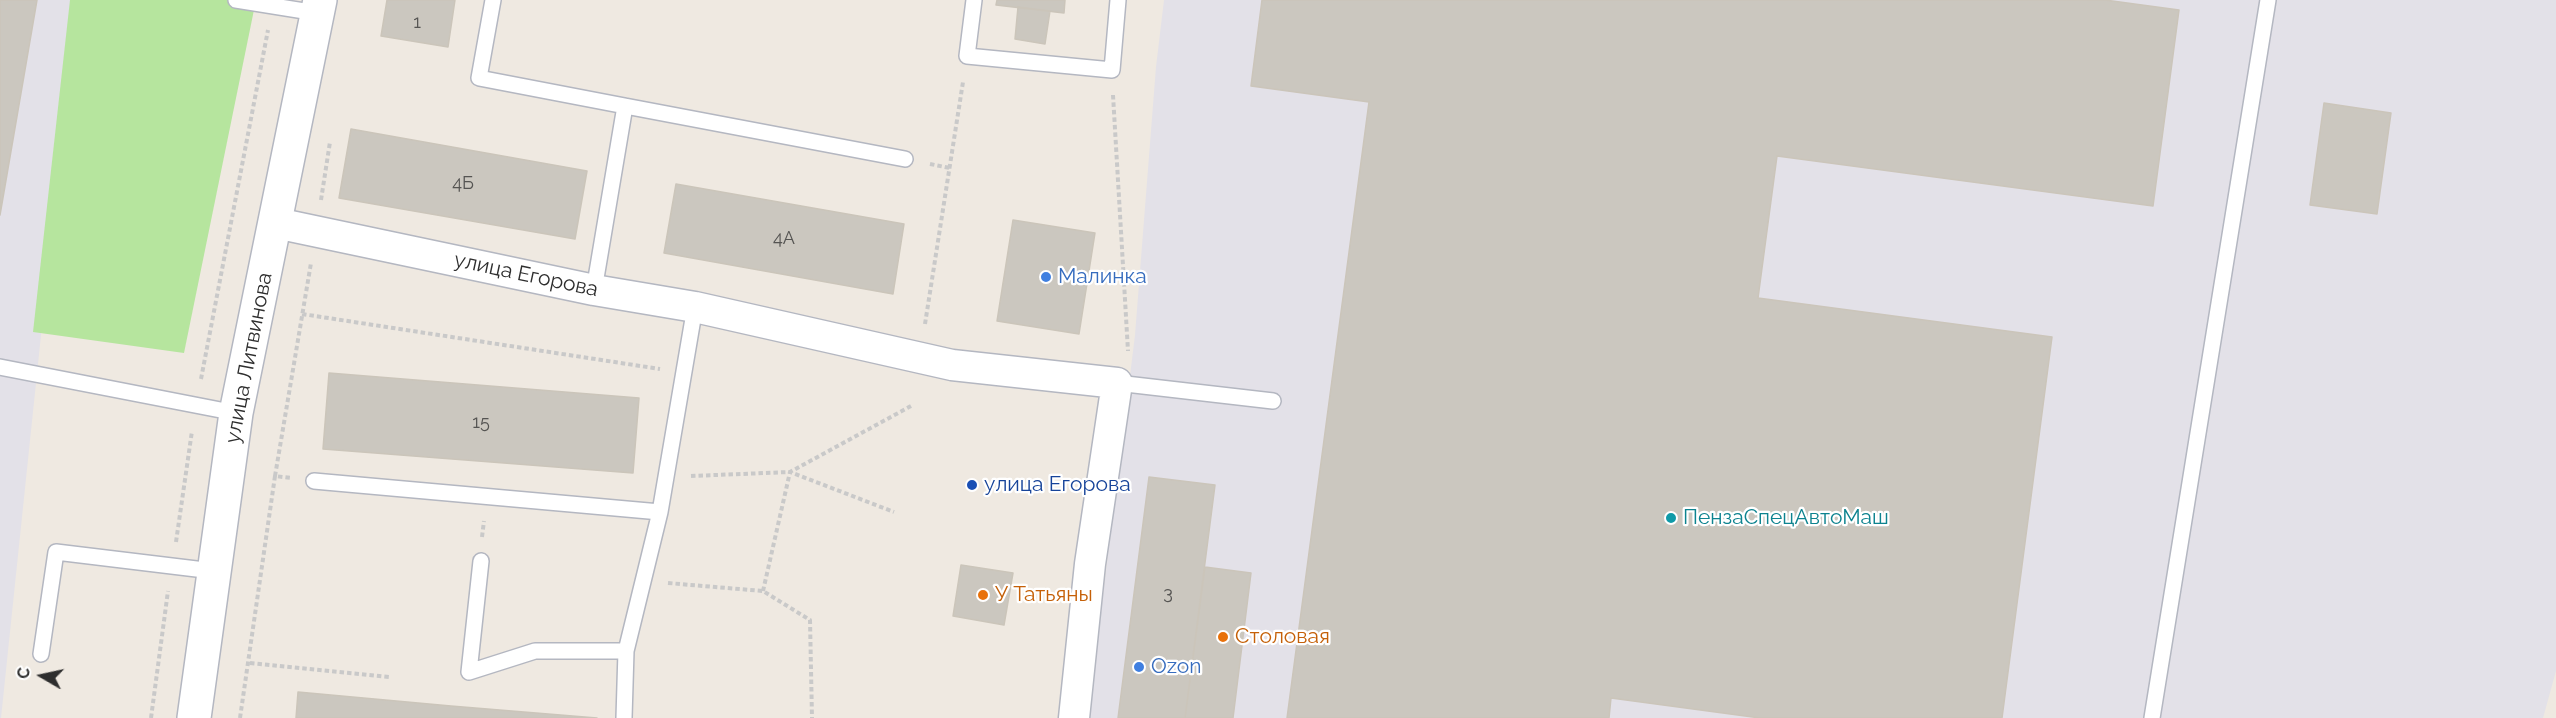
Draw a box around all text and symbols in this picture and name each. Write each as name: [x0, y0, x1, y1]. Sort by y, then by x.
house number: 1: [413, 12, 421, 34]
house number: 4Б: [452, 173, 474, 195]
house number: 4А: [773, 228, 795, 250]
street label: улица Егорова: [452, 247, 600, 303]
place label: Малинка: [1058, 264, 1147, 290]
street label: улица Литвинова: [220, 270, 278, 446]
marker: Малинка: [1039, 270, 1053, 284]
house number: 15: [472, 412, 490, 434]
place label: улица Егорова: [984, 472, 1131, 498]
marker: улица Егорова: [965, 478, 979, 492]
place label: ПензаСпецАвтоМаш: [1683, 505, 1889, 531]
marker: ПензаСпецАвтоМаш: [1664, 511, 1678, 525]
place label: У Татьяны: [995, 582, 1093, 608]
house number: 3: [1163, 583, 1173, 605]
marker: У Татьяны: [976, 588, 990, 602]
place label: Столовая: [1235, 624, 1330, 650]
marker: Столовая: [1216, 630, 1230, 644]
north arrow: [12, 646, 72, 706]
place label: Ozon: [1151, 654, 1202, 680]
marker: Ozon: [1132, 660, 1146, 674]
text: С: [13, 666, 34, 680]

